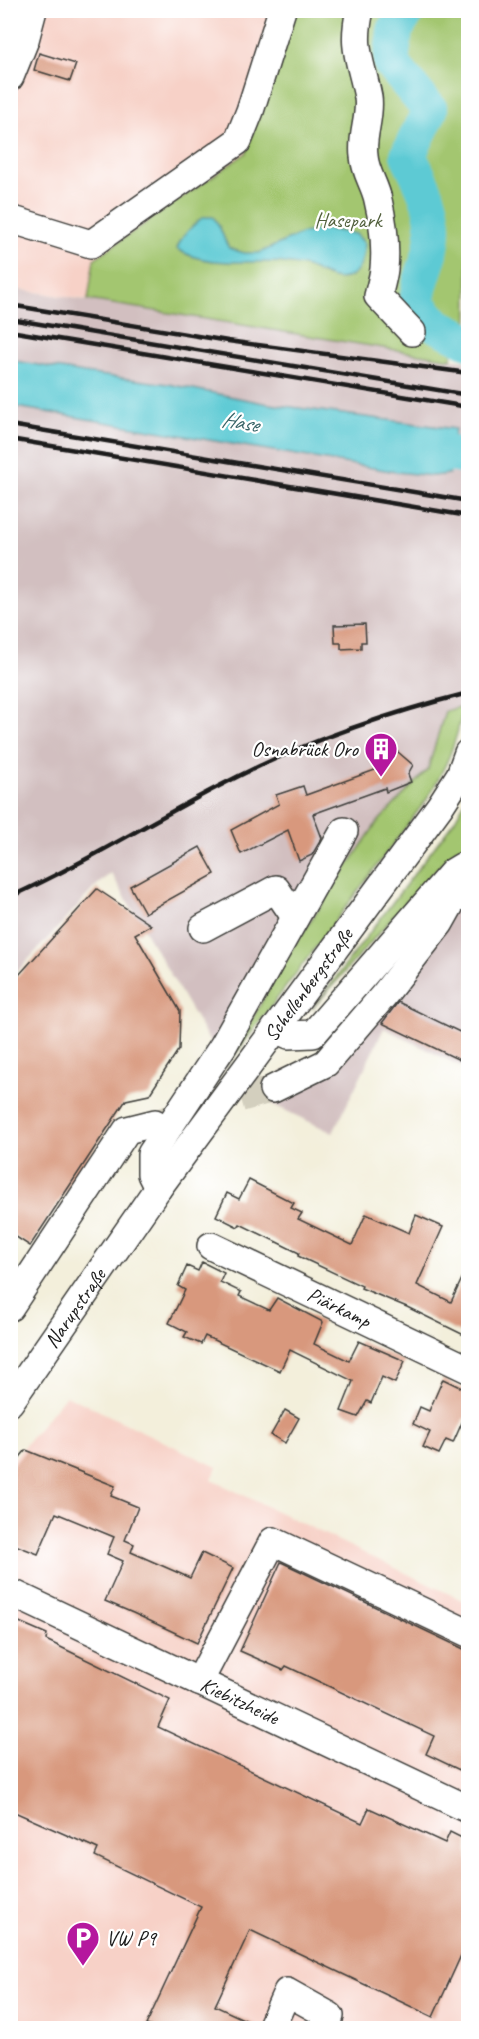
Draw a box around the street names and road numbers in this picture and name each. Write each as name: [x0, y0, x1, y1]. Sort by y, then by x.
street label: Schellenbergstraße: [258, 921, 360, 1046]
street label: Narupstraße: [38, 1262, 113, 1353]
street label: Piärkamp: [303, 1281, 376, 1334]
street label: Kiebitzheide: [196, 1671, 284, 1731]

